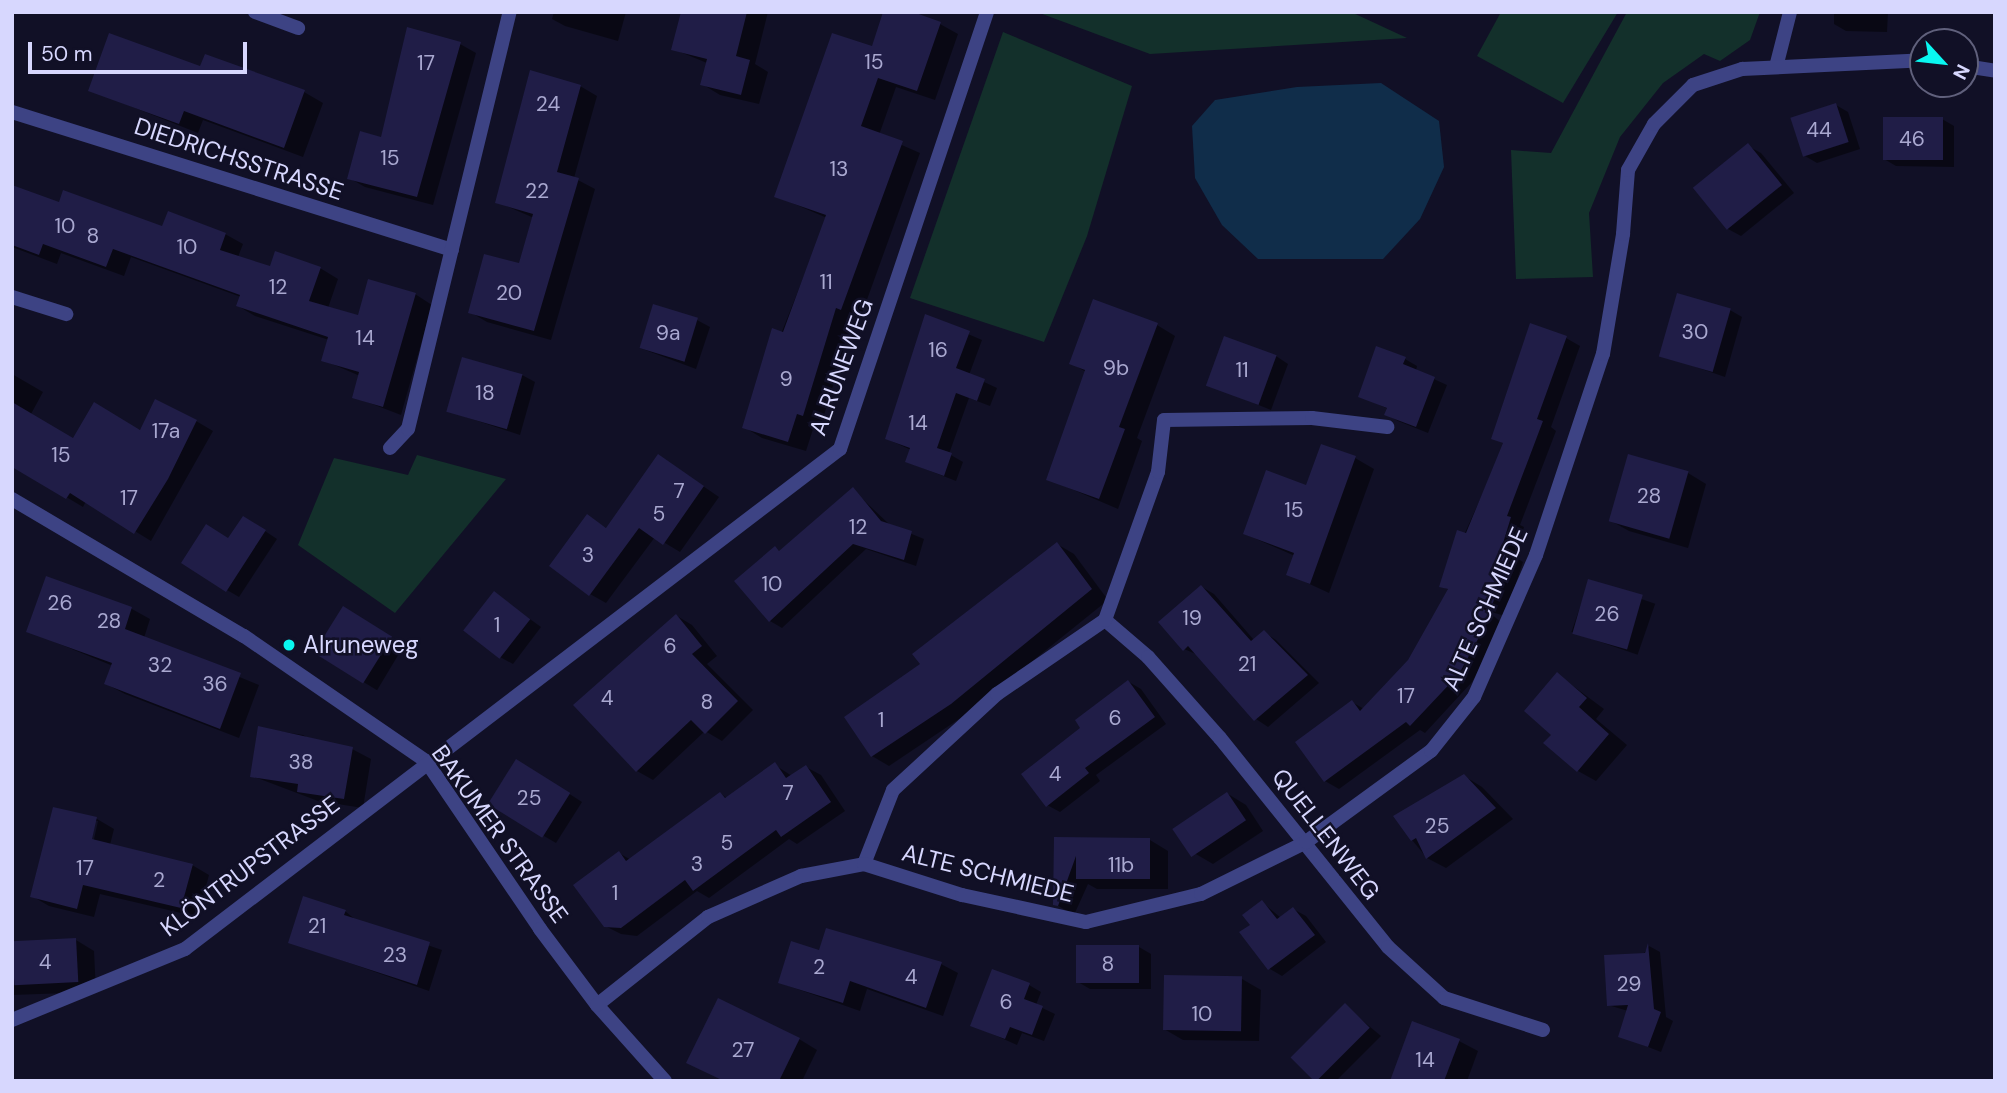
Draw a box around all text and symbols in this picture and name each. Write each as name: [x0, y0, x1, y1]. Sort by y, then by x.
scale bar: [32, 28, 250, 72]
north arrow: [1909, 28, 1979, 98]
text: 50 m: [41, 40, 92, 68]
house number: 15: [864, 49, 884, 75]
house number: 17: [417, 50, 435, 76]
text: N: [1947, 60, 1976, 84]
house number: 24: [536, 91, 560, 117]
street label: DIEDRICHSSTRASSE: [131, 112, 347, 206]
house number: 44: [1806, 117, 1832, 143]
house number: 46: [1899, 126, 1925, 152]
house number: 15: [380, 145, 400, 171]
house number: 13: [830, 156, 848, 182]
house number: 22: [525, 178, 549, 204]
house number: 10: [55, 213, 75, 239]
house number: 8: [87, 223, 99, 249]
house number: 10: [177, 234, 197, 260]
house number: 11: [819, 269, 833, 295]
house number: 12: [269, 274, 287, 300]
house number: 20: [496, 280, 522, 306]
street label: ALRUNEWEG: [803, 295, 879, 439]
house number: 30: [1682, 319, 1708, 345]
house number: 9a: [656, 320, 680, 346]
house number: 14: [355, 325, 375, 351]
house number: 16: [928, 337, 948, 363]
house number: 9b: [1103, 355, 1129, 381]
house number: 11: [1235, 357, 1249, 383]
house number: 9: [779, 366, 793, 392]
house number: 18: [475, 380, 495, 406]
house number: 14: [908, 410, 928, 436]
house number: 17a: [152, 418, 180, 444]
house number: 15: [51, 442, 71, 468]
house number: 7: [673, 478, 685, 504]
house number: 28: [1637, 483, 1661, 509]
house number: 17: [120, 485, 138, 511]
house number: 15: [1284, 497, 1304, 523]
house number: 5: [653, 501, 665, 527]
house number: 12: [849, 514, 867, 540]
street label: ALTE SCHMIEDE: [1436, 523, 1534, 695]
house number: 3: [582, 542, 594, 568]
house number: 10: [762, 571, 782, 597]
house number: 26: [47, 590, 73, 616]
house number: 26: [1594, 601, 1620, 627]
house number: 19: [1182, 605, 1202, 631]
house number: 28: [97, 608, 121, 634]
house number: 1: [494, 612, 500, 638]
place label: Alruneweg: [303, 631, 419, 659]
house number: 6: [663, 633, 677, 659]
marker: Alruneweg: [281, 637, 297, 653]
house number: 21: [1238, 651, 1256, 677]
house number: 32: [148, 652, 172, 678]
house number: 36: [202, 671, 228, 697]
house number: 17: [1397, 683, 1415, 709]
house number: 4: [601, 685, 613, 711]
house number: 8: [701, 689, 713, 715]
house number: 6: [1108, 705, 1122, 731]
house number: 1: [878, 707, 884, 733]
street label: BAKUMER STRASSE: [426, 739, 574, 929]
house number: 38: [288, 749, 314, 775]
house number: 4: [1049, 761, 1061, 787]
street label: QUELLENWEG: [1266, 763, 1386, 905]
house number: 7: [782, 780, 794, 806]
house number: 25: [517, 785, 541, 811]
street label: KLÖNTRUPSTRASSE: [155, 789, 345, 943]
house number: 25: [1425, 813, 1449, 839]
house number: 5: [721, 830, 733, 856]
street label: ALTE SCHMIEDE: [899, 838, 1077, 908]
house number: 3: [691, 851, 703, 877]
house number: 11b: [1108, 852, 1134, 878]
house number: 17: [76, 855, 94, 881]
house number: 2: [153, 867, 165, 893]
house number: 1: [612, 880, 618, 906]
house number: 21: [308, 913, 326, 939]
house number: 23: [383, 942, 407, 968]
house number: 4: [39, 949, 51, 975]
house number: 8: [1102, 951, 1114, 977]
house number: 2: [813, 954, 825, 980]
house number: 4: [905, 964, 917, 990]
house number: 29: [1616, 971, 1642, 997]
house number: 6: [999, 989, 1013, 1015]
house number: 10: [1192, 1001, 1212, 1027]
house number: 27: [732, 1037, 754, 1063]
house number: 14: [1415, 1047, 1435, 1073]

